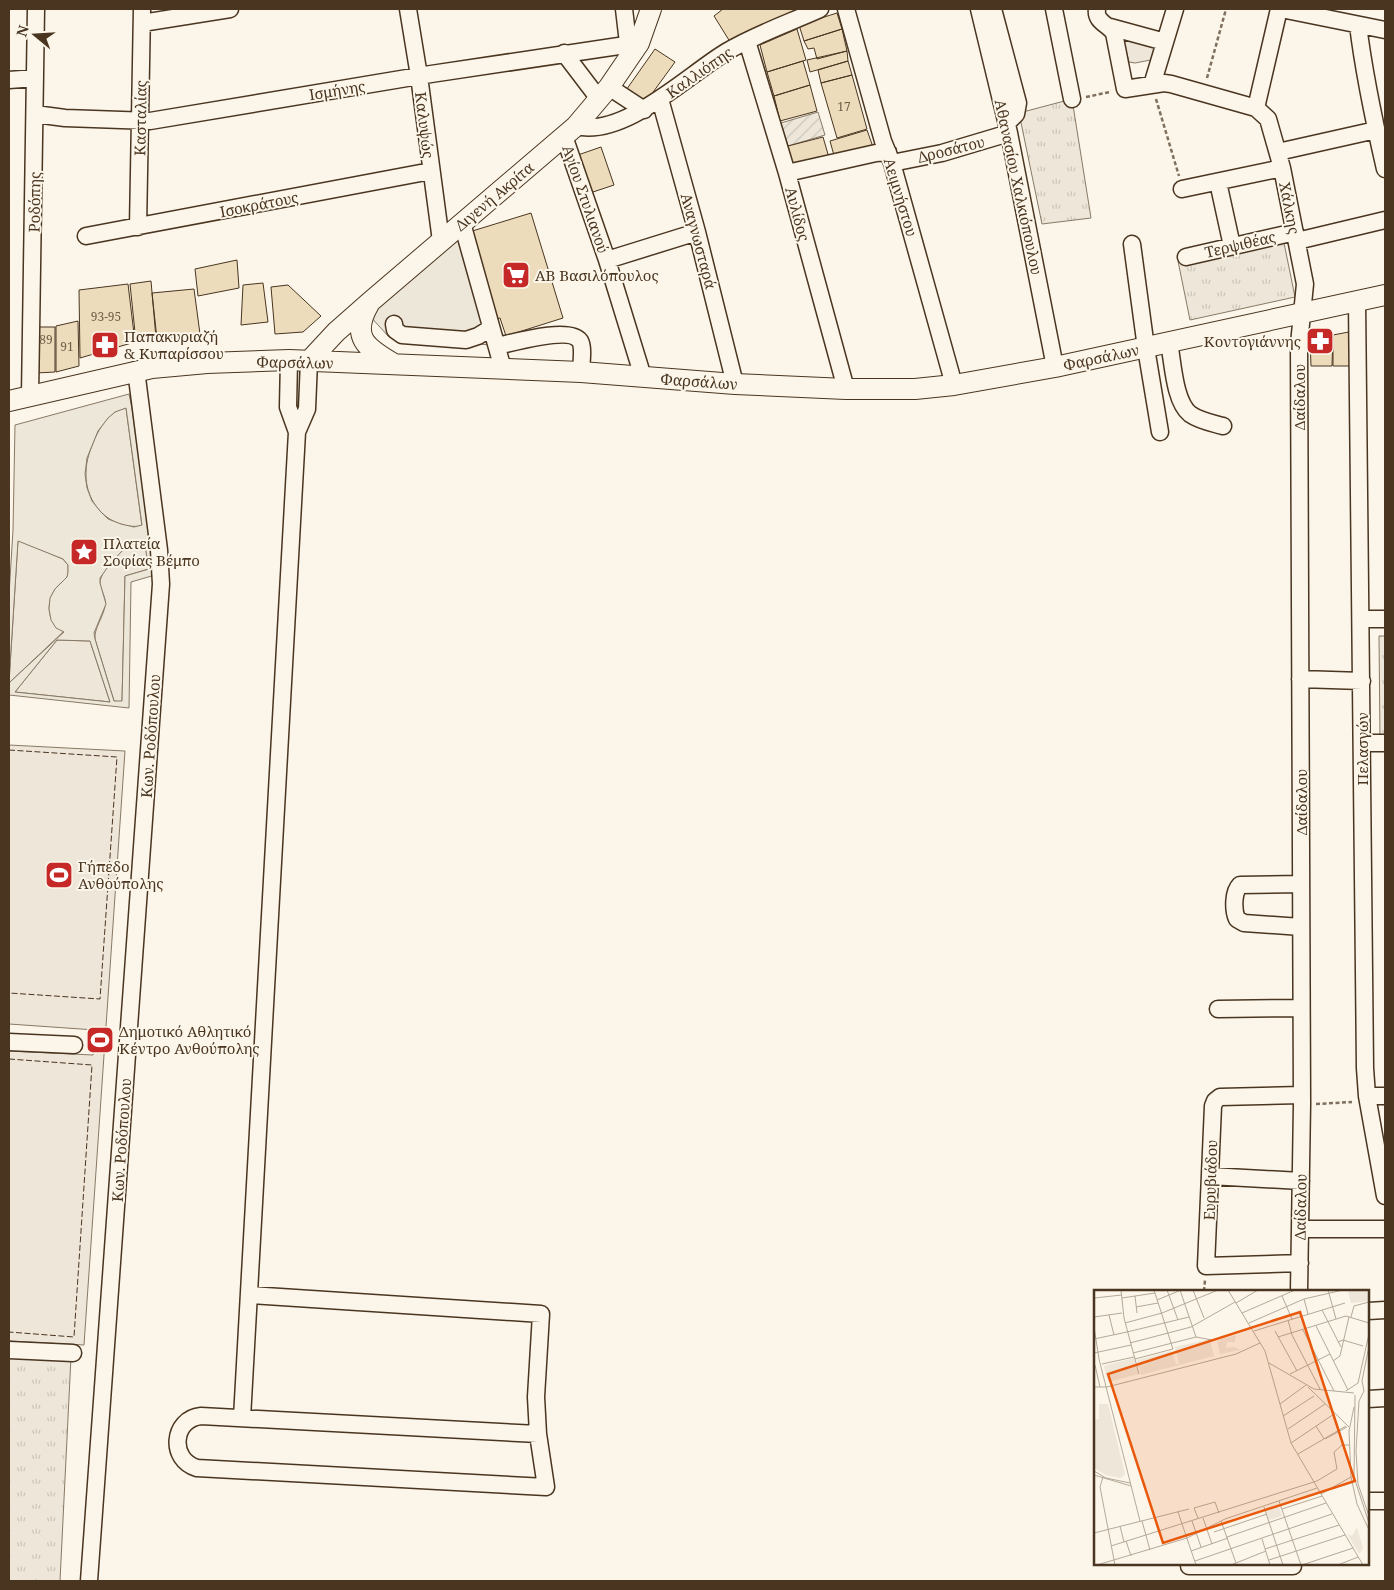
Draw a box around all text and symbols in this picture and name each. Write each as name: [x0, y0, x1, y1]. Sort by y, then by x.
north arrow: [10, 10, 60, 60]
text: N: [11, 23, 33, 39]
street label: Καλλιόπης: [662, 42, 736, 102]
street label: Ισμήνης: [307, 76, 367, 104]
street label: Κασταλίας: [129, 80, 151, 156]
street label: Καλυψώς: [411, 91, 439, 159]
street label: Αθανασίου Χαλκιόπουλου: [991, 97, 1047, 277]
house number: 17: [837, 98, 851, 115]
street label: Δροσάτου: [915, 131, 987, 167]
street label: Αγίου Στυλιανού: [558, 142, 614, 256]
street label: Αειμνήστου: [880, 155, 922, 239]
street label: Διγενή Ακρίτα: [450, 157, 538, 235]
street label: Ροδόπης: [23, 171, 45, 233]
street label: Χάλκης: [1275, 180, 1305, 236]
street label: Αυλίδος: [781, 185, 815, 243]
street label: Ισοκράτους: [218, 187, 300, 221]
street label: Αναγνωσταρά: [677, 191, 721, 291]
street label: Τερψιθέας: [1203, 226, 1277, 262]
supermarket icon: ΑΒ Βασιλόπουλος: [501, 260, 531, 290]
place label: ΑΒ Βασιλόπουλος: [535, 265, 659, 285]
house number: 93-95: [91, 308, 121, 325]
place label: Παπακυριαζή & Κυπαρίσσου: [124, 326, 224, 363]
pharmacy icon: Κοντογιάννης: [1305, 326, 1335, 356]
pharmacy icon: Παπακυριαζή & Κυπαρίσσου: [90, 330, 120, 360]
house number: 89: [39, 331, 53, 348]
place label: Κοντογιάννης: [1204, 331, 1301, 351]
house number: 91: [60, 338, 74, 355]
street label: Φαρσάλων: [1061, 339, 1141, 375]
street label: Φαρσάλων: [256, 351, 334, 373]
street label: Δαίδαλου: [1289, 364, 1309, 430]
street label: Φαρσάλων: [660, 368, 738, 394]
place label: Πλατεία Σοφίας Βέμπο: [103, 533, 200, 570]
place icon: Πλατεία Σοφίας Βέμπο: [69, 537, 99, 567]
street label: Κων. Ροδόπουλου: [136, 673, 164, 799]
street label: Πελασγών: [1352, 712, 1372, 786]
street label: Δαίδαλου: [1291, 769, 1311, 835]
place label: Γήπεδο Ανθούπολης: [78, 856, 163, 893]
sports icon: Γήπεδο Ανθούπολης: [44, 860, 74, 890]
place label: Δημοτικό Αθλητικό Κέντρο Ανθούπολης: [119, 1021, 260, 1058]
sports icon: Δημοτικό Αθλητικό Κέντρο Ανθούπολης: [85, 1025, 115, 1055]
street label: Κων. Ροδόπουλου: [107, 1077, 135, 1203]
street label: Ευρυβιάδου: [1199, 1139, 1221, 1221]
street label: Δαίδαλου: [1289, 1174, 1311, 1240]
inset map: [1094, 1290, 1369, 1565]

